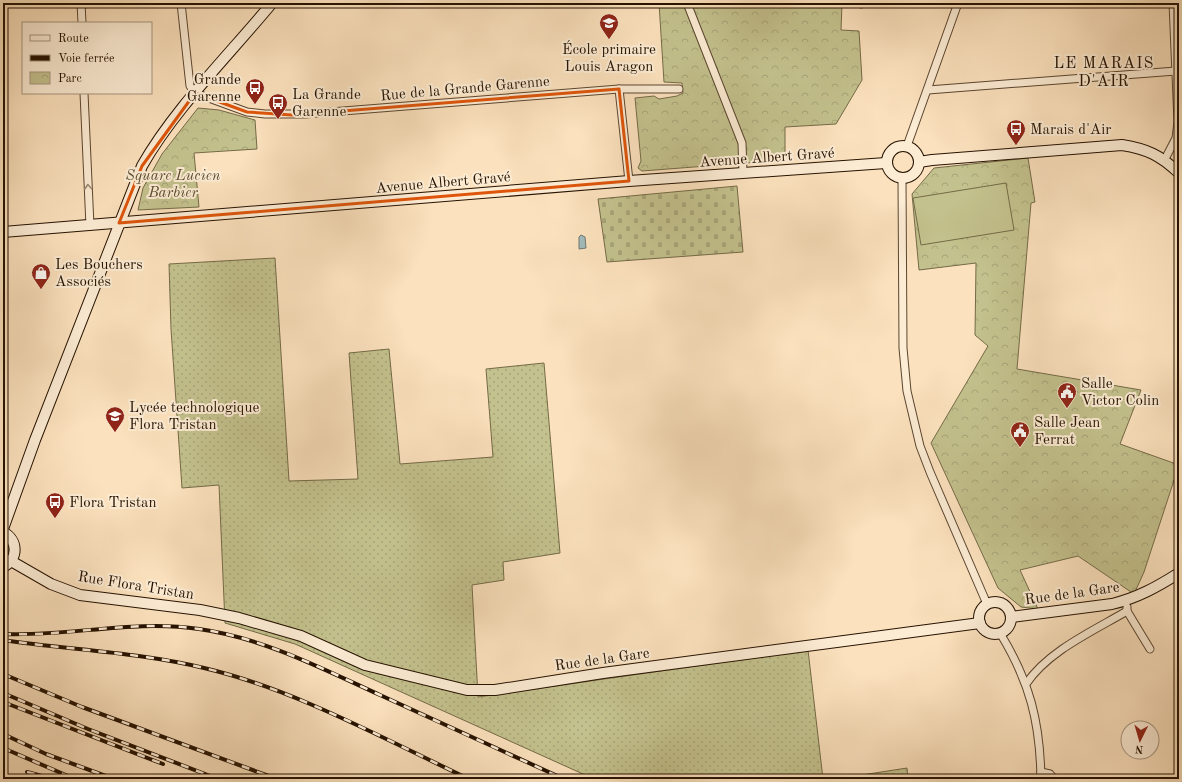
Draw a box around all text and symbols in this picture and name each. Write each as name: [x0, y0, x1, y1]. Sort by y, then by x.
school or university icon: École primaire Louis Aragon: [598, 12, 620, 40]
legend: [22, 22, 152, 94]
text: Route: [58, 33, 89, 45]
place label: École primaire Louis Aragon: [562, 40, 656, 75]
text: Voie ferrée: [58, 53, 115, 65]
district label: LE MARAIS D'AIR: [1054, 56, 1154, 90]
text: Parc: [58, 73, 82, 85]
place label: Grande Garenne: [187, 73, 241, 105]
street label: Rue de la Grande Garenne: [380, 75, 551, 104]
bus stop icon: Grande Garenne: [244, 77, 266, 105]
place label: La Grande Garenne: [292, 88, 361, 120]
bus stop icon: La Grande Garenne: [267, 92, 289, 120]
bus stop icon: Marais d'Air: [1005, 118, 1027, 146]
place label: Marais d'Air: [1030, 123, 1111, 138]
street label: Avenue Albert Gravé: [699, 146, 835, 171]
park label: Square Lucien Barbier: [126, 169, 221, 201]
street label: Avenue Albert Gravé: [375, 170, 511, 197]
one-way arrow: [84, 184, 93, 190]
place label: Les Bouchers Associés: [55, 258, 143, 290]
shop icon: Les Bouchers Associés: [30, 262, 52, 290]
place label: Salle Victor Colin: [1081, 377, 1159, 409]
public building icon: Salle Victor Colin: [1056, 381, 1078, 409]
place label: Lycée technologique Flora Tristan: [129, 401, 259, 433]
school or university icon: Lycée technologique Flora Tristan: [104, 405, 126, 433]
place label: Salle Jean Ferrat: [1034, 416, 1100, 448]
public building icon: Salle Jean Ferrat: [1009, 420, 1031, 448]
bus stop icon: Flora Tristan: [44, 491, 66, 519]
place label: Flora Tristan: [69, 496, 157, 511]
street label: Rue Flora Tristan: [77, 570, 195, 603]
street label: Rue de la Gare: [1024, 580, 1121, 609]
street label: Rue de la Gare: [554, 646, 651, 675]
north arrow: [1120, 720, 1160, 760]
text: N: [1134, 743, 1144, 754]

